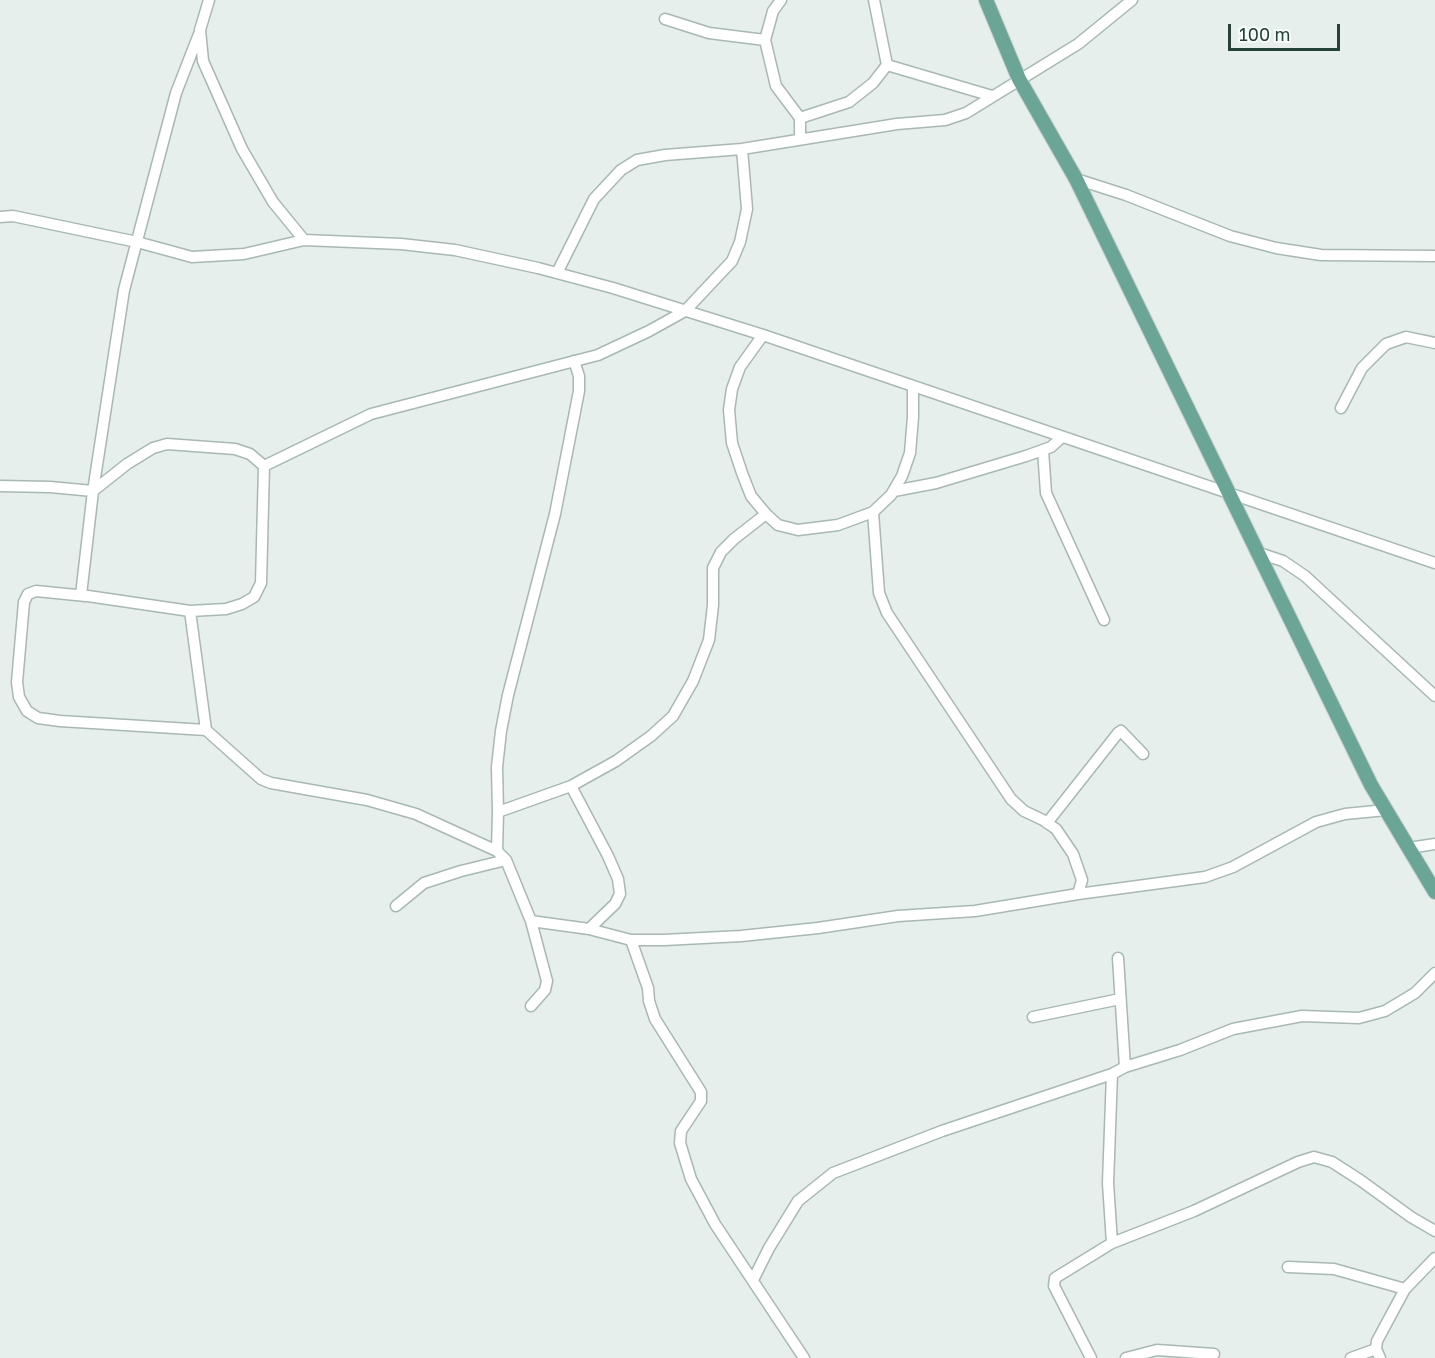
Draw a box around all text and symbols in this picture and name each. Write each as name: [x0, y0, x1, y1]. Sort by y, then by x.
scale bar: [1231, 12, 1344, 50]
text: 100 m: [1239, 23, 1290, 45]

